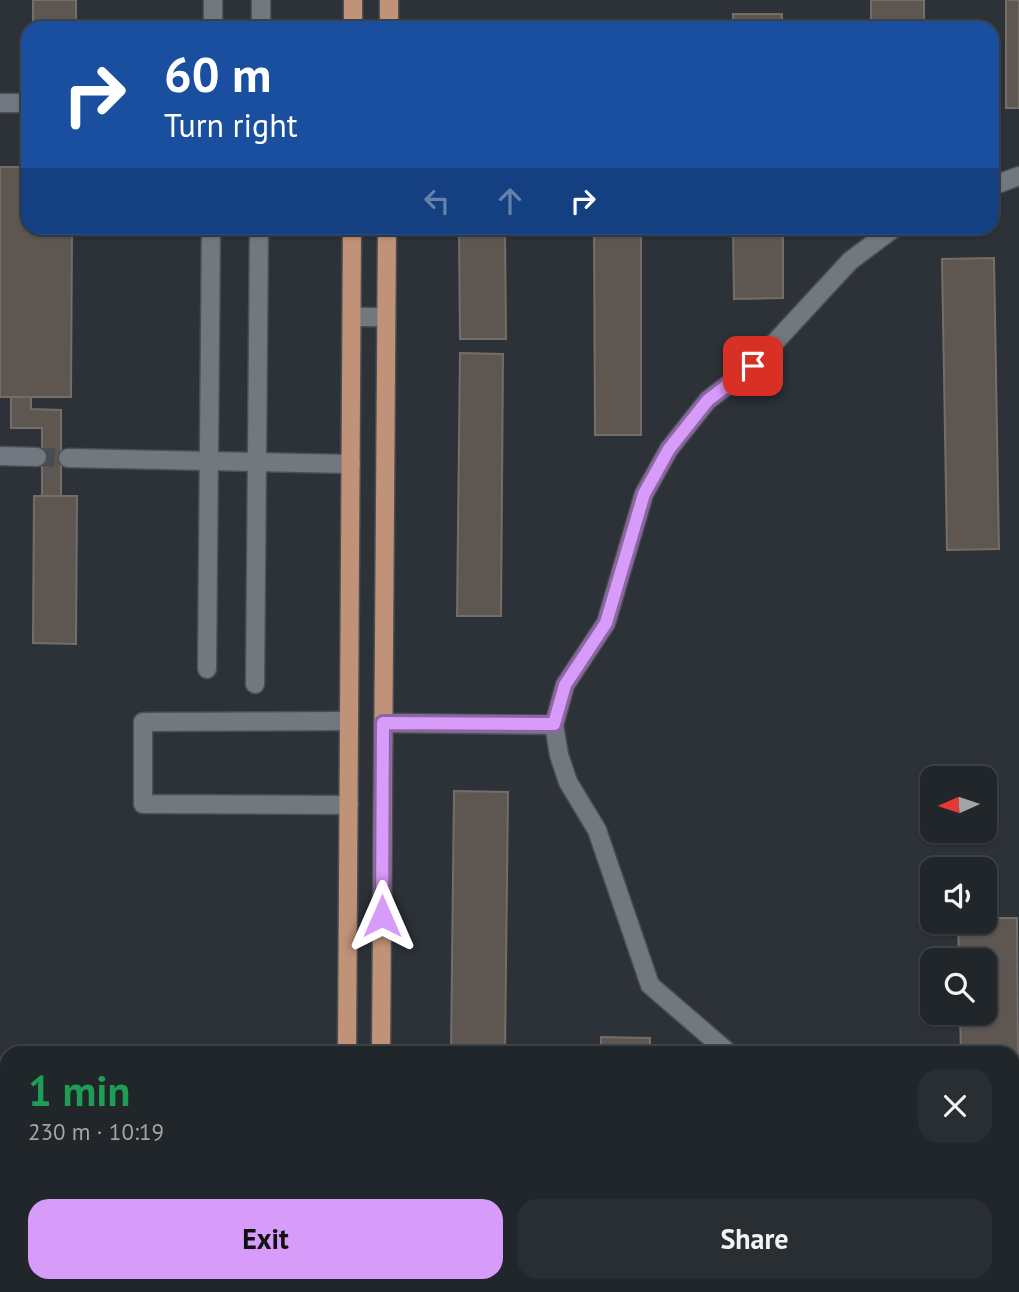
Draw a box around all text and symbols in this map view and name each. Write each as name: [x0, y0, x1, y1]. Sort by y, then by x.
text: 60 m: [164, 42, 271, 106]
icon: right: [49, 49, 140, 140]
text: Turn right: [164, 104, 298, 146]
icon: left: [418, 182, 456, 220]
icon: ahead: [491, 182, 529, 220]
icon: right: [564, 182, 602, 220]
pin: [723, 336, 783, 396]
icon: arrive: [734, 347, 772, 385]
north arrow: [920, 766, 998, 844]
map controls: [920, 766, 997, 1025]
button: sound: [920, 857, 997, 934]
position arrow: [345, 879, 419, 953]
button: search: [920, 948, 997, 1025]
text: 1 min: [28, 1063, 130, 1118]
button: close: [918, 1069, 992, 1143]
text: 230 m · 10:19: [28, 1117, 164, 1146]
button: Exit: [28, 1199, 503, 1279]
button: Share: [517, 1199, 992, 1279]

